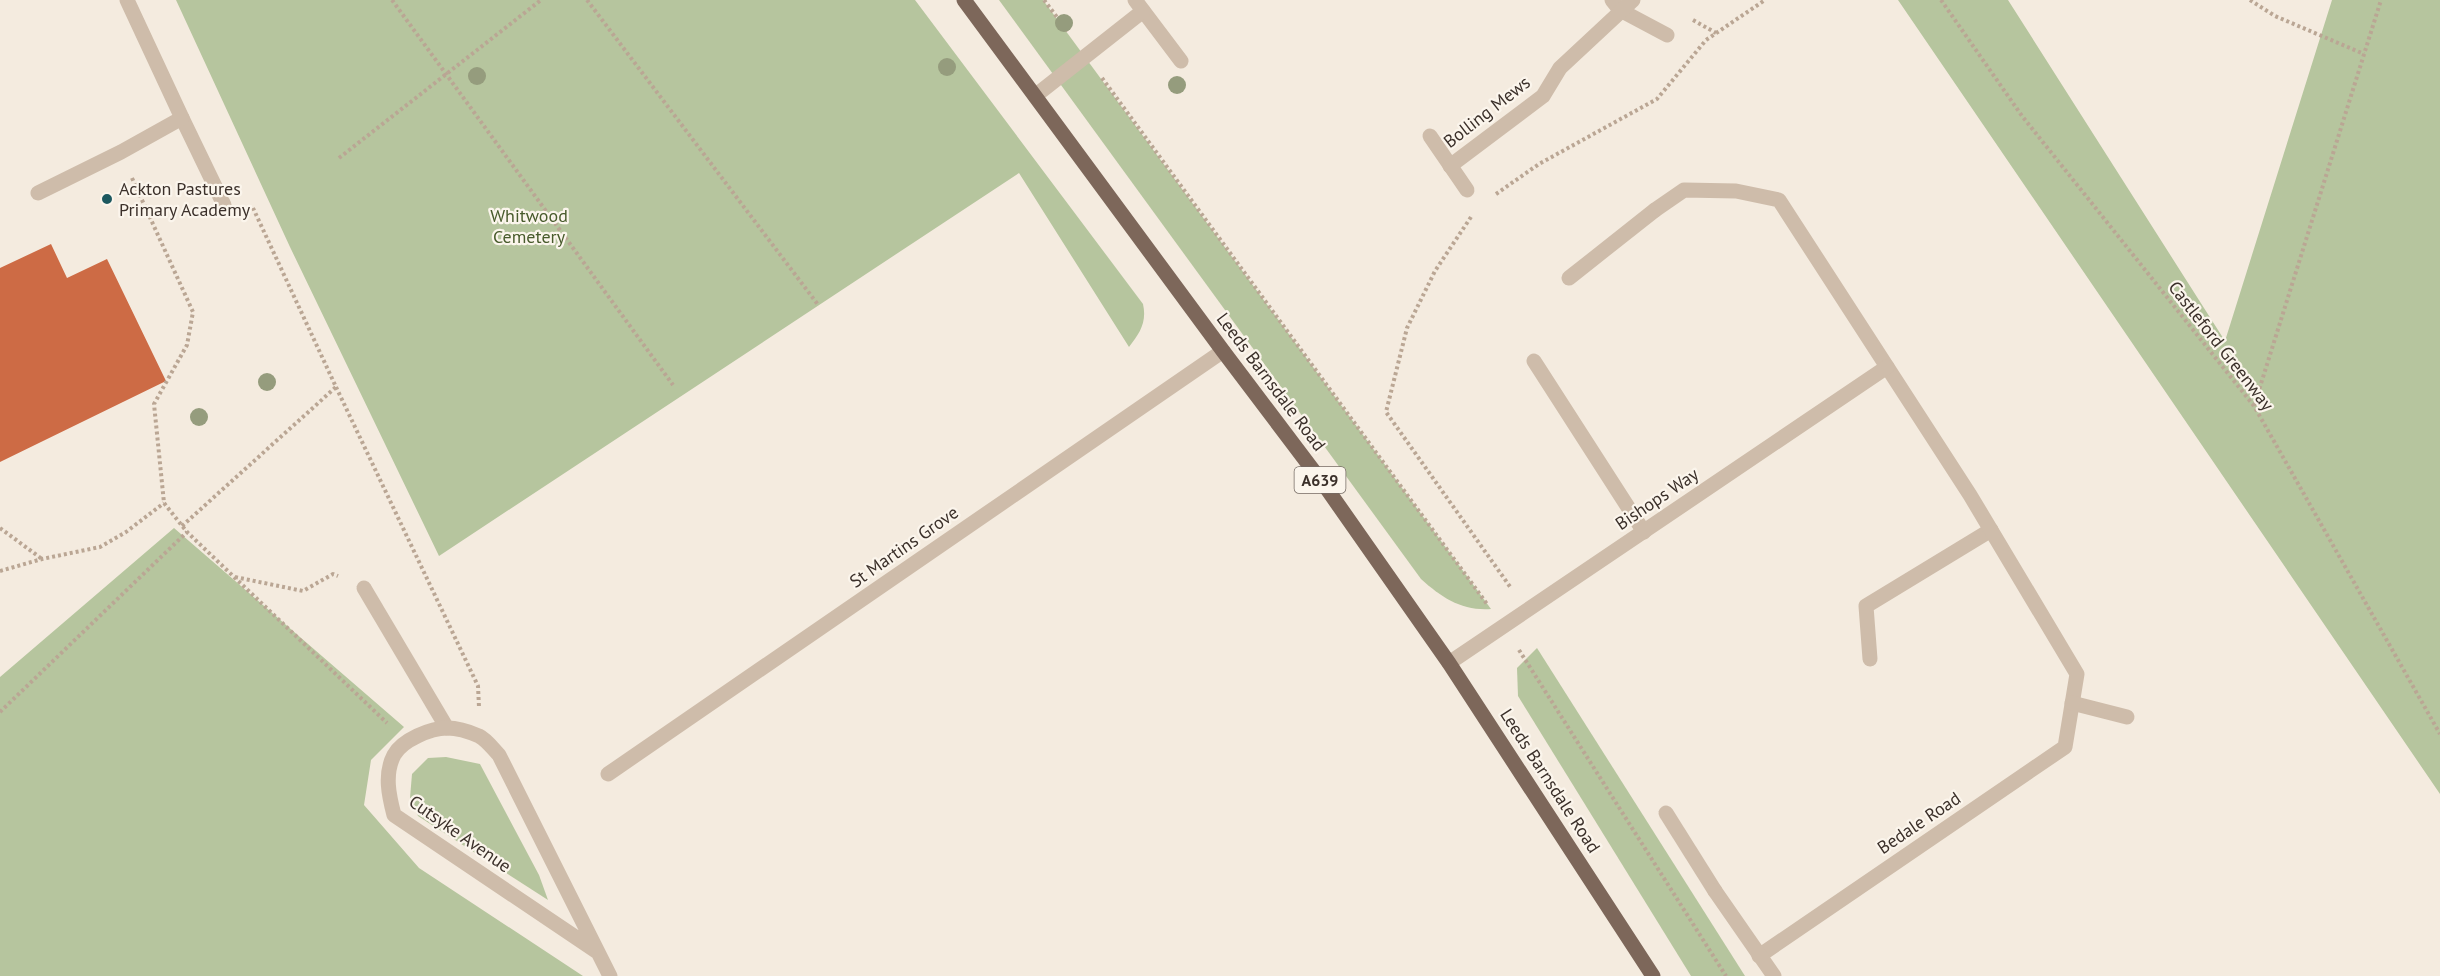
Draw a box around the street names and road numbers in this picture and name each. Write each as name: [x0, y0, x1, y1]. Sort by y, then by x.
street label: Bolling Mews: [1439, 71, 1535, 153]
street label: Castleford Greenway: [2164, 276, 2280, 416]
street label: Leeds Barnsdale Road: [1212, 308, 1331, 455]
street label: Bishops Way: [1611, 462, 1703, 535]
road number: A639: [1294, 467, 1346, 493]
street label: St Martins Grove: [845, 501, 963, 593]
street label: Leeds Barnsdale Road: [1495, 704, 1606, 857]
street label: Bedale Road: [1873, 786, 1965, 859]
street label: Cutsyke Avenue: [405, 790, 516, 877]

